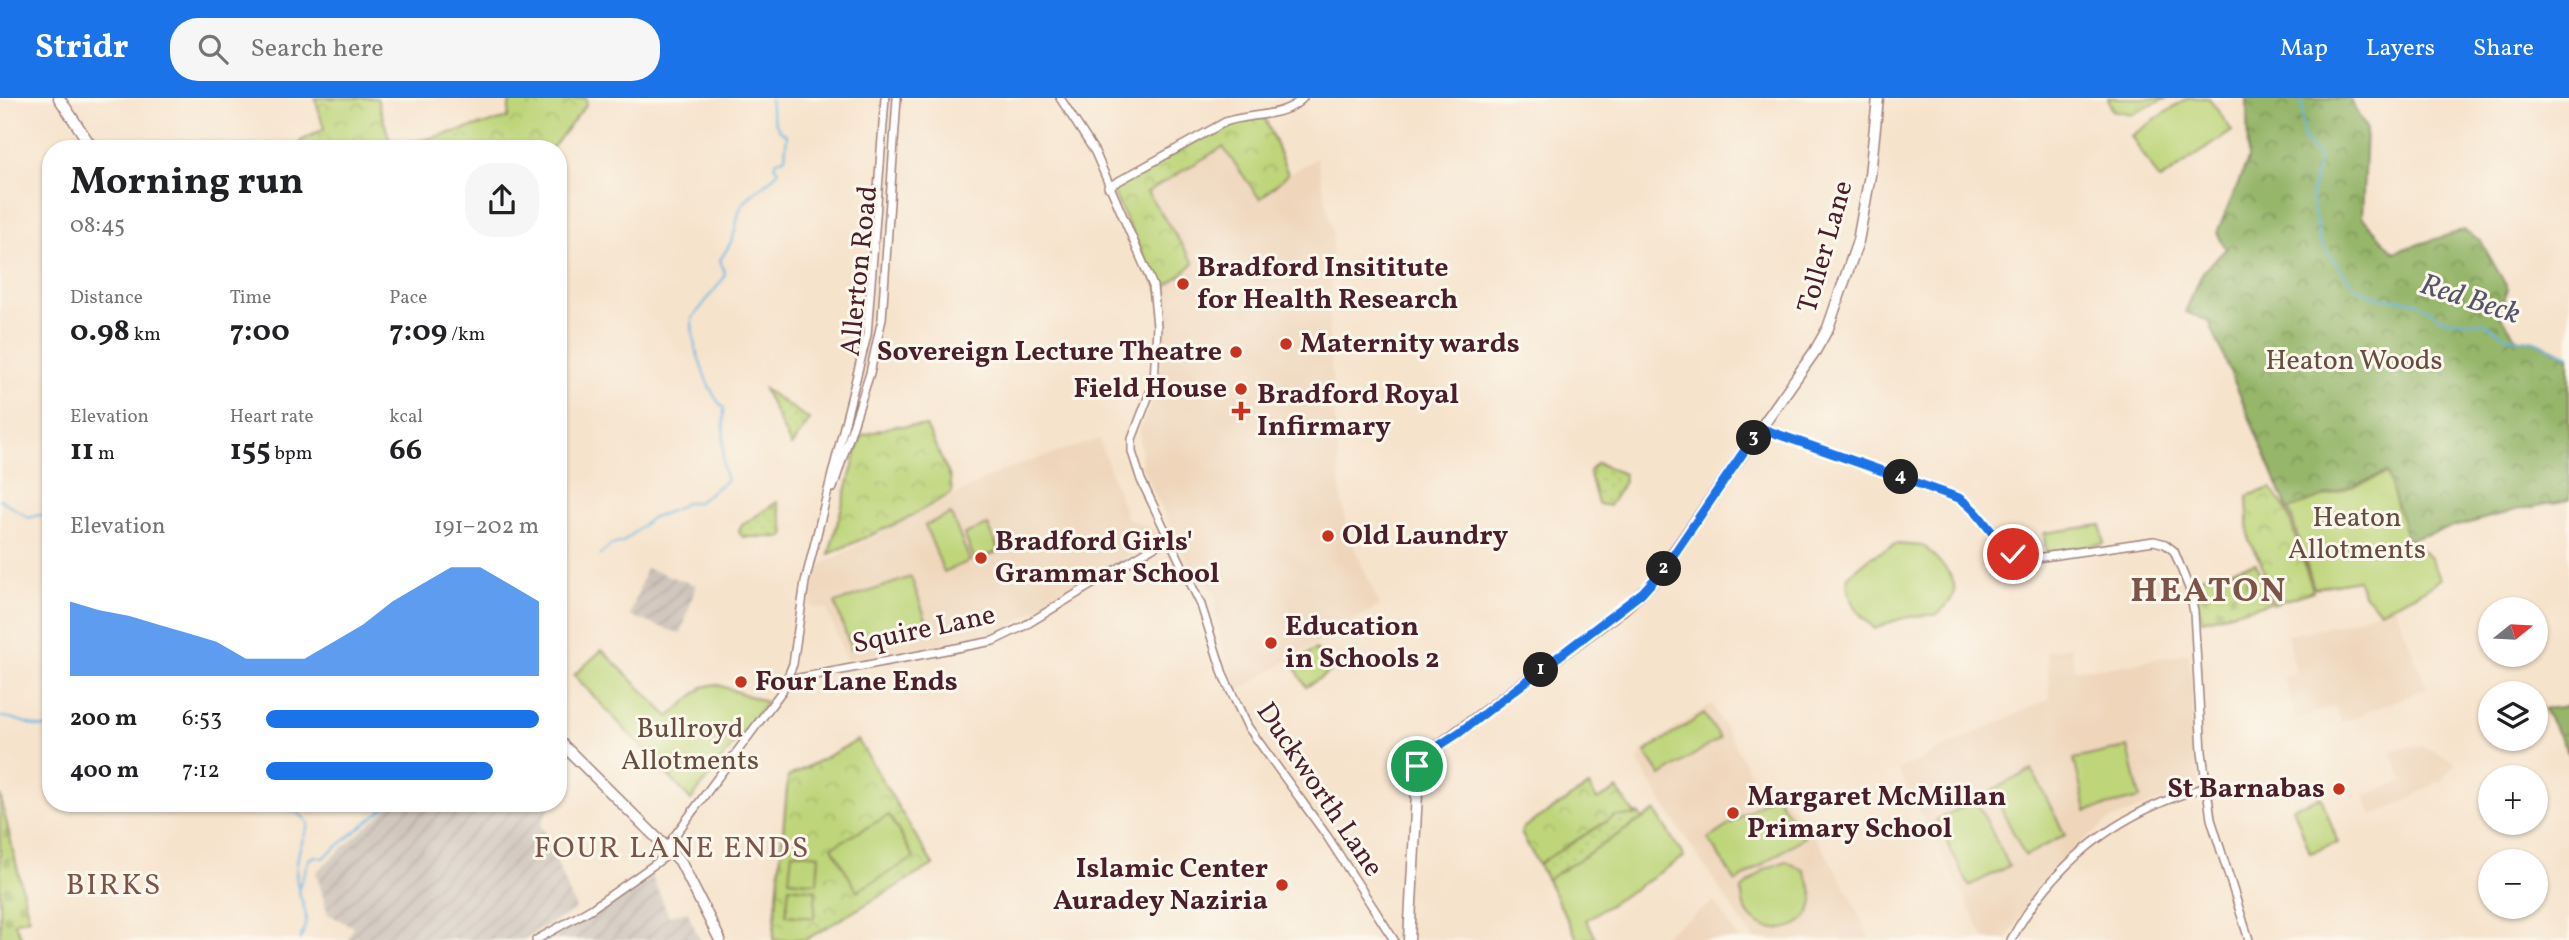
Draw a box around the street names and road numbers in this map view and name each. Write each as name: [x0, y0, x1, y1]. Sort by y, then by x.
street label: Toller Lane: [1789, 176, 1863, 318]
street label: Allerton Road: [832, 184, 888, 358]
street label: Squire Lane: [849, 596, 999, 664]
street label: Duckworth Lane: [1246, 695, 1392, 885]

